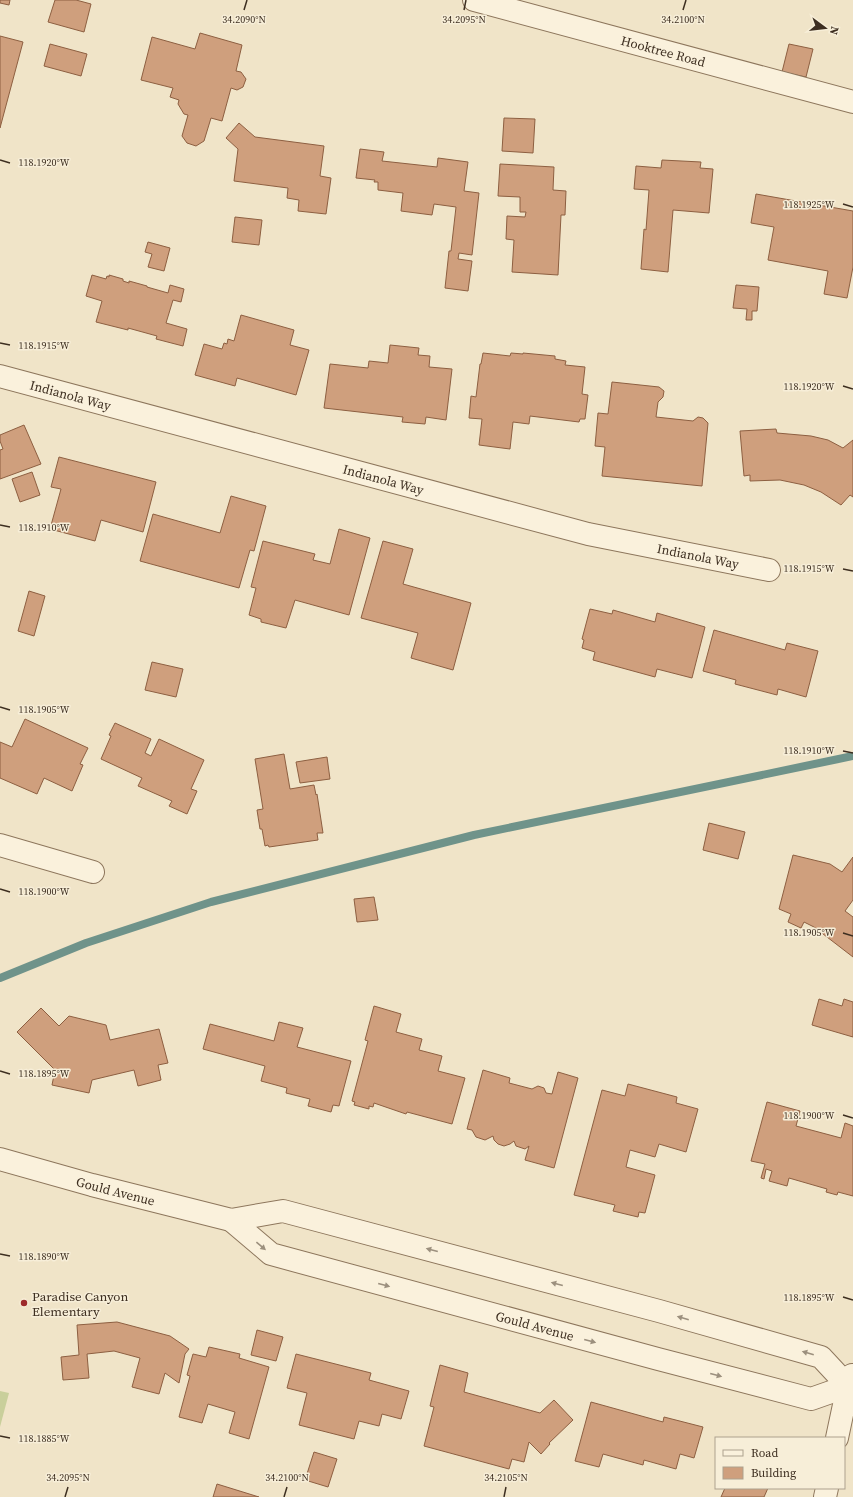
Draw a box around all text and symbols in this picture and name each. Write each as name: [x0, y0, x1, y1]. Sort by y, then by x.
north arrow: [805, 8, 845, 48]
text: 34.2090°N: [222, 13, 266, 26]
text: 34.2095°N: [442, 13, 486, 26]
text: 34.2100°N: [661, 13, 705, 26]
text: N: [826, 25, 842, 36]
street label: Hooktree Road: [619, 31, 708, 71]
text: 118.1920°W: [19, 156, 70, 169]
text: 118.1925°W: [784, 198, 835, 211]
text: 118.1915°W: [19, 339, 70, 352]
street label: Indianola Way: [28, 376, 113, 414]
text: 118.1920°W: [784, 380, 835, 393]
street label: Indianola Way: [341, 460, 426, 498]
text: 118.1910°W: [19, 521, 70, 534]
street label: Indianola Way: [656, 539, 741, 572]
text: 118.1915°W: [784, 562, 835, 575]
text: 118.1905°W: [19, 703, 70, 716]
text: 118.1910°W: [784, 744, 835, 757]
text: 118.1900°W: [19, 885, 70, 898]
text: 118.1905°W: [784, 926, 835, 939]
text: 118.1895°W: [19, 1067, 70, 1080]
text: 118.1900°W: [784, 1109, 835, 1122]
street label: Gould Avenue: [74, 1173, 157, 1209]
one-way arrow: [256, 1241, 266, 1250]
one-way arrow: [425, 1247, 438, 1253]
text: 118.1890°W: [19, 1250, 70, 1263]
one-way arrow: [551, 1281, 563, 1287]
one-way arrow: [378, 1282, 390, 1288]
place label: Paradise Canyon Elementary: [32, 1288, 129, 1320]
text: 118.1895°W: [784, 1291, 835, 1304]
marker: Paradise Canyon Elementary: [19, 1298, 29, 1308]
street label: Gould Avenue: [494, 1307, 576, 1344]
one-way arrow: [677, 1315, 689, 1321]
one-way arrow: [585, 1338, 597, 1344]
one-way arrow: [802, 1350, 814, 1356]
one-way arrow: [710, 1372, 722, 1378]
text: 118.1885°W: [19, 1432, 70, 1445]
legend: [715, 1437, 845, 1489]
text: Road: [751, 1445, 778, 1461]
text: Building: [751, 1465, 796, 1481]
text: 34.2095°N: [46, 1471, 90, 1484]
text: 34.2100°N: [265, 1471, 309, 1484]
text: 34.2105°N: [484, 1471, 528, 1484]

